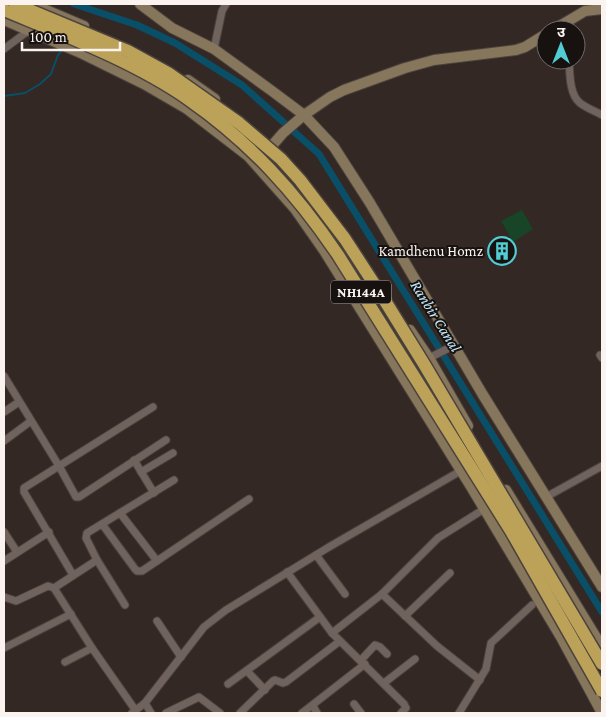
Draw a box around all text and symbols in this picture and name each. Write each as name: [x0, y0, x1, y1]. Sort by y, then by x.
scale bar: [22, 20, 120, 52]
north arrow: [536, 20, 586, 70]
text: उ: [557, 24, 566, 40]
text: 100 m: [30, 29, 67, 45]
building icon: Kamdhenu Homz: [487, 236, 517, 266]
place label: Kamdhenu Homz: [378, 243, 483, 259]
water label: Ranbir Canal: [407, 277, 465, 356]
road number: NH144A: [331, 280, 391, 304]

